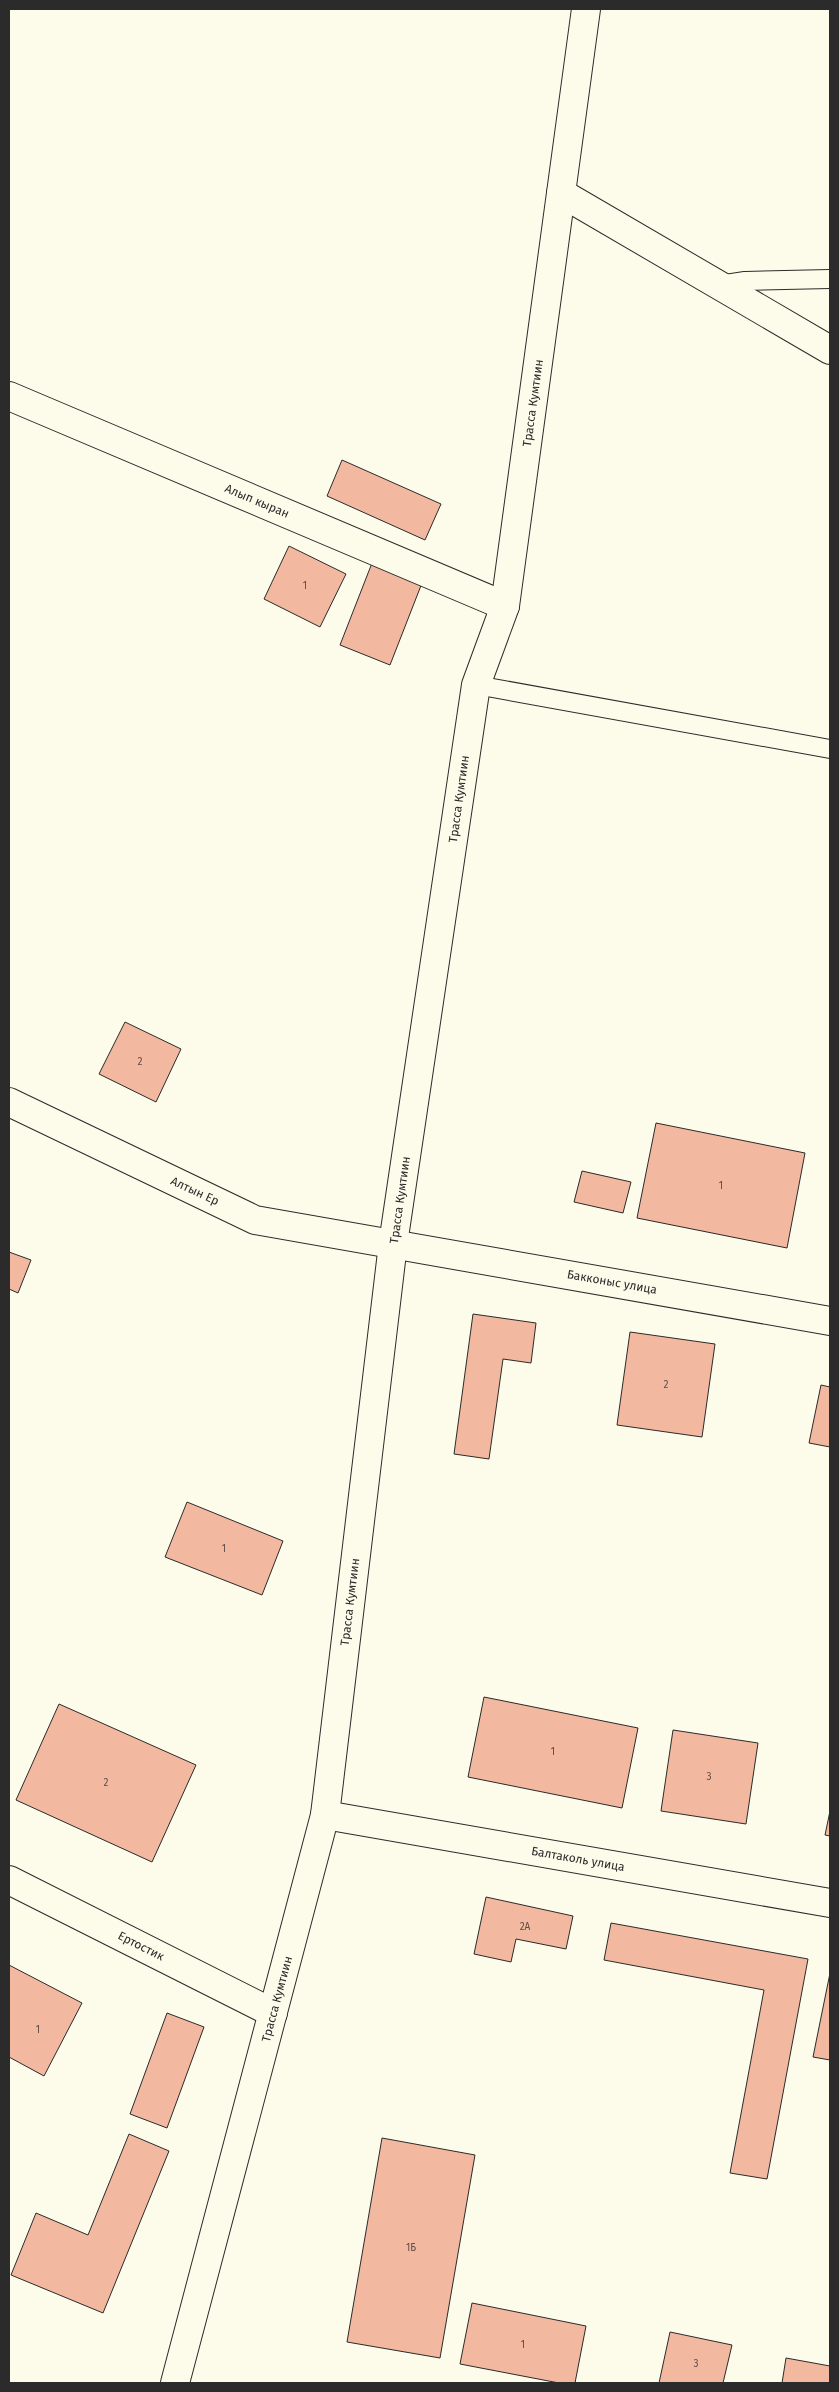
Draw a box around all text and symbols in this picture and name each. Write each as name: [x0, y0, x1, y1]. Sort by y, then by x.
street label: Трасса Кумтиин: [520, 358, 546, 448]
street label: Алып кыран: [223, 481, 291, 521]
house number: 1: [303, 580, 307, 592]
street label: Трасса Кумтиин: [446, 754, 472, 844]
house number: 2: [138, 1056, 143, 1068]
street label: Трасса Кумтиин: [387, 1155, 413, 1245]
street label: Алтын Ер: [169, 1174, 221, 1208]
house number: 1: [719, 1180, 723, 1192]
street label: Бакконыс улица: [566, 1267, 658, 1297]
house number: 2: [664, 1379, 669, 1391]
house number: 1: [222, 1543, 226, 1555]
street label: Трасса Кумтиин: [338, 1557, 362, 1647]
house number: 1: [551, 1746, 555, 1758]
house number: 3: [707, 1771, 712, 1783]
house number: 2: [104, 1777, 109, 1789]
street label: Балтаколь улица: [530, 1844, 626, 1874]
house number: 2А: [520, 1921, 531, 1933]
street label: Ертостик: [116, 1928, 167, 1964]
street label: Трасса Кумтиин: [259, 1955, 295, 2043]
house number: 1: [36, 2024, 40, 2036]
house number: 1Б: [406, 2242, 416, 2254]
house number: 1: [521, 2339, 525, 2351]
house number: 3: [694, 2358, 699, 2370]

